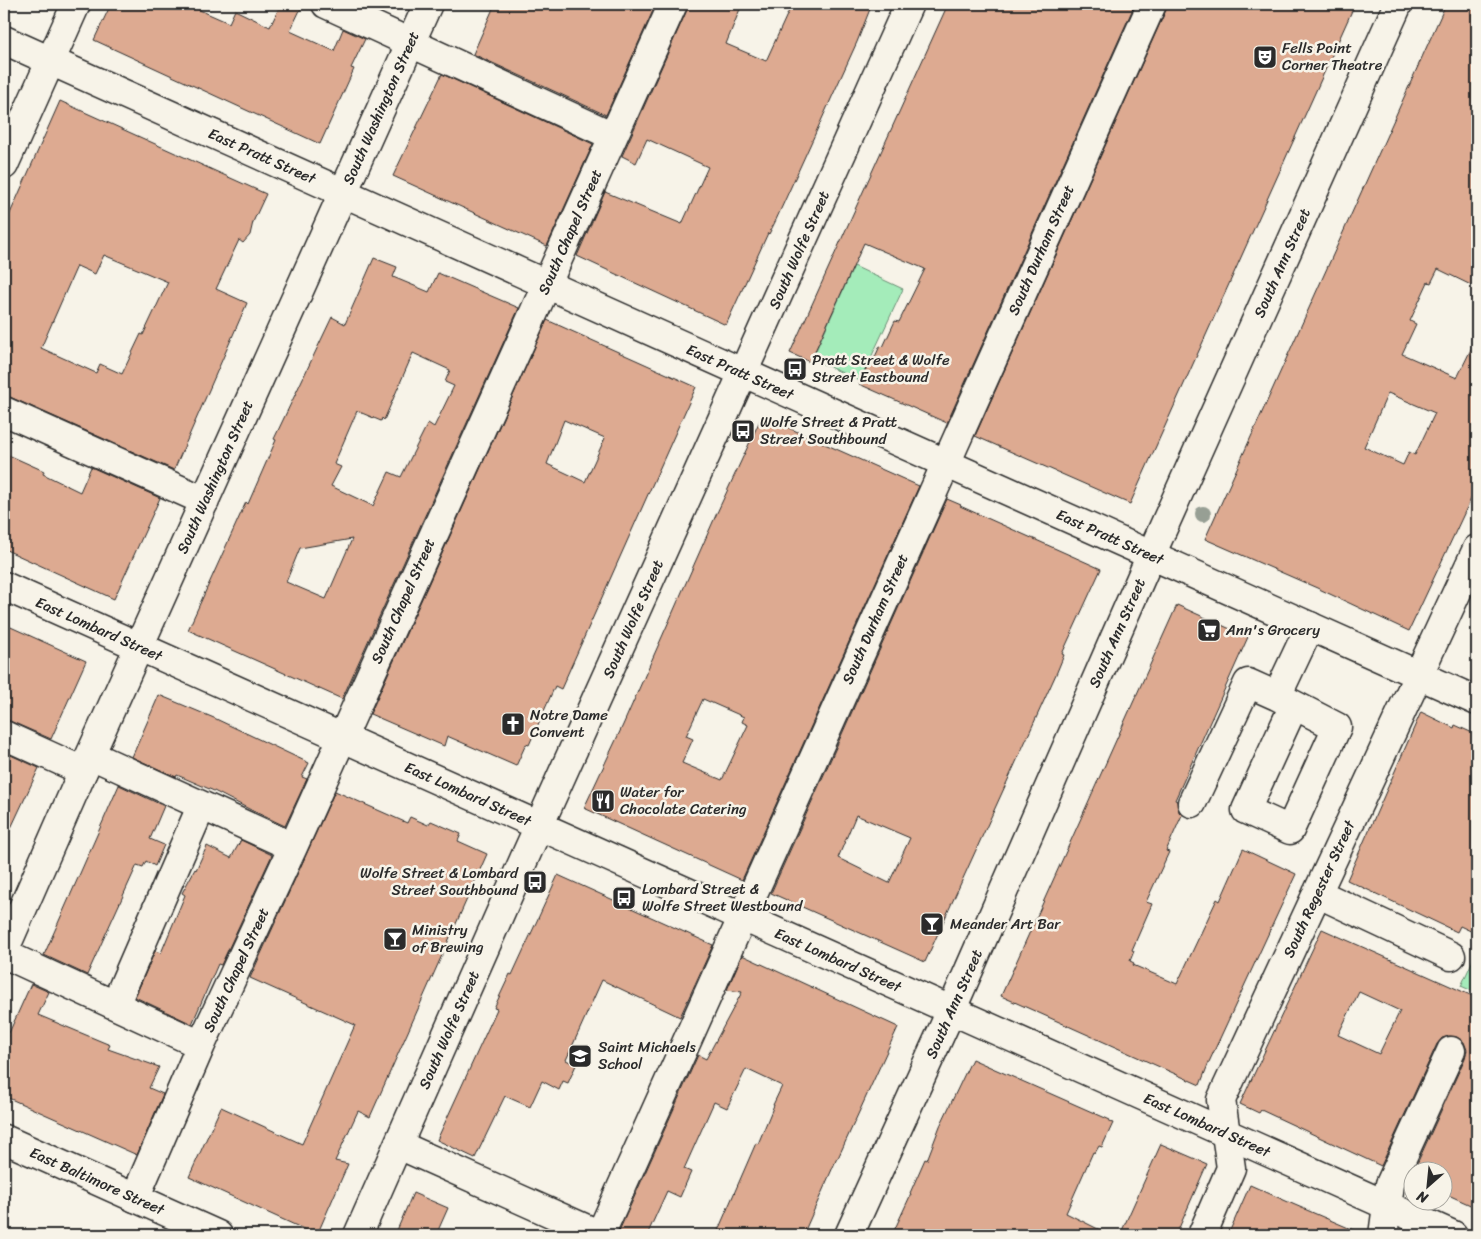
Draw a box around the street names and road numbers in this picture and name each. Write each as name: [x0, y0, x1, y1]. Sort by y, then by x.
street label: South Washington Street: [335, 27, 427, 189]
street label: East Pratt Street: [204, 121, 321, 192]
street label: South Chapel Street: [531, 165, 610, 299]
street label: South Durham Street: [1001, 180, 1082, 319]
street label: South Wolfe Street: [761, 186, 837, 313]
street label: South Ann Street: [1246, 204, 1318, 322]
street label: East Pratt Street: [682, 337, 799, 408]
street label: South Washington Street: [169, 396, 261, 558]
street label: East Pratt Street: [1052, 502, 1169, 573]
street label: South Chapel Street: [364, 534, 443, 668]
street label: South Durham Street: [835, 549, 916, 688]
street label: South Wolfe Street: [595, 555, 671, 682]
street label: South Ann Street: [1081, 574, 1153, 692]
street label: East Lombard Street: [31, 589, 168, 669]
street label: East Lombard Street: [400, 754, 537, 834]
street label: South Regester Street: [1276, 815, 1363, 962]
street label: South Chapel Street: [196, 903, 277, 1037]
street label: East Lombard Street: [770, 920, 907, 1000]
street label: South Ann Street: [918, 945, 990, 1063]
street label: South Wolfe Street: [411, 966, 487, 1093]
street label: East Lombard Street: [1139, 1085, 1276, 1165]
street label: East Baltimore Street: [25, 1140, 169, 1223]

